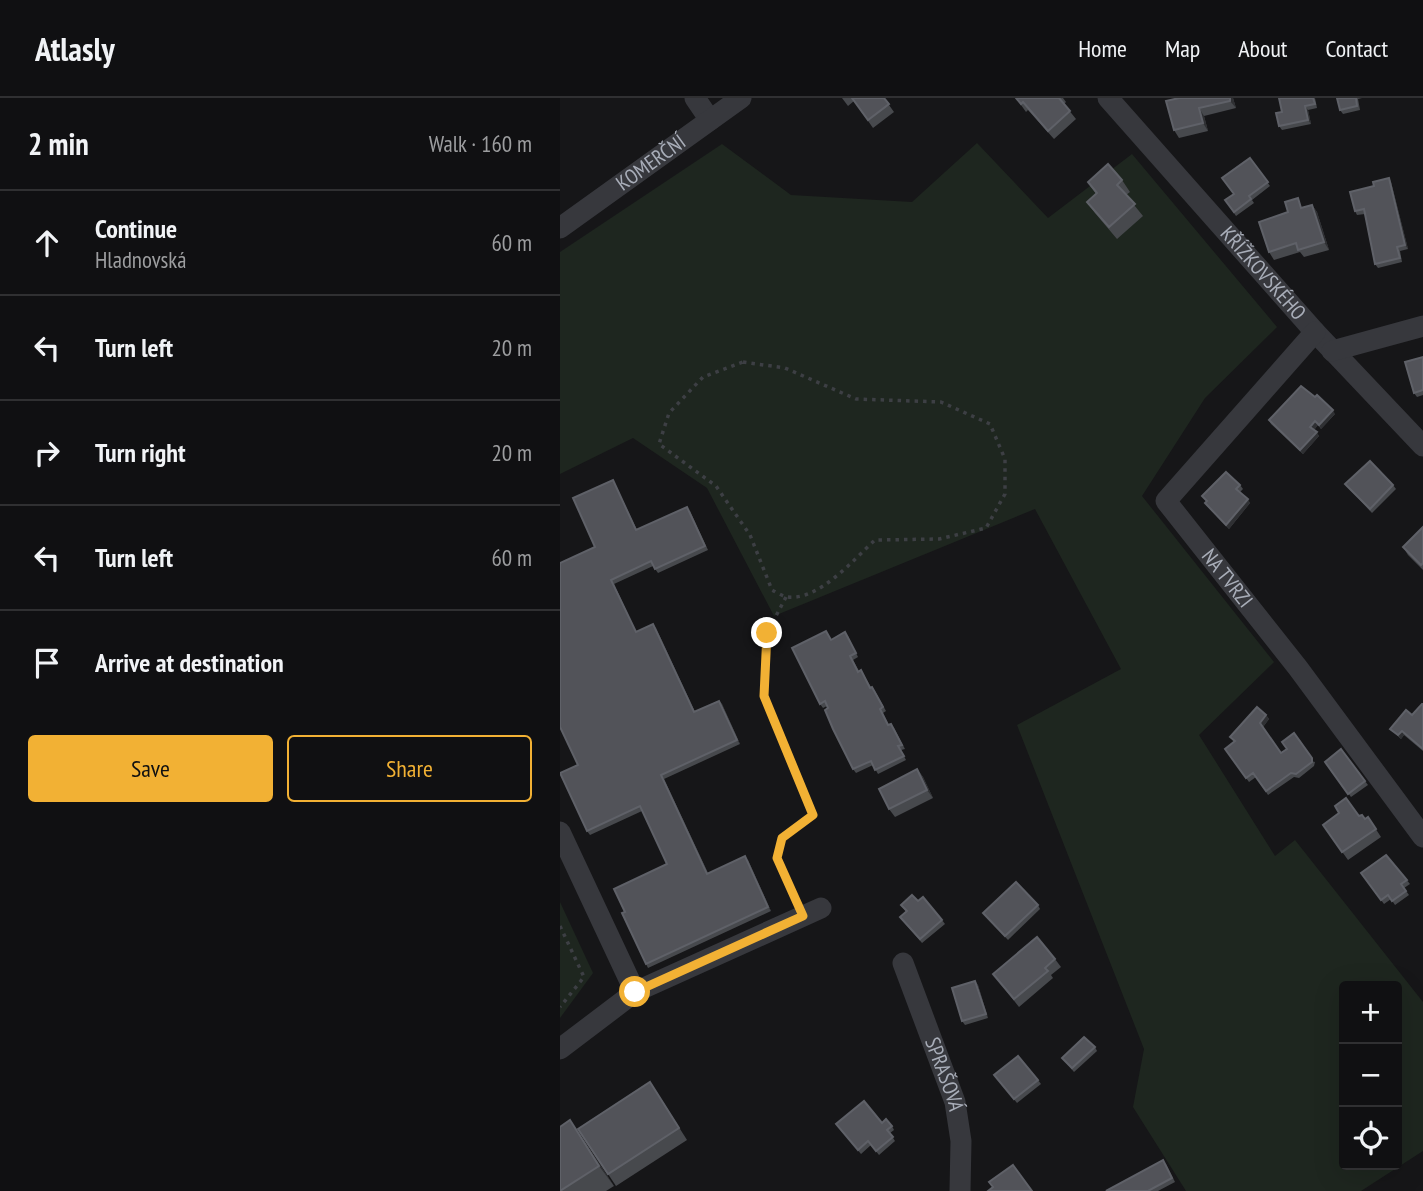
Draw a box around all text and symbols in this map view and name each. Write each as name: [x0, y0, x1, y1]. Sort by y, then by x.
text: Atlasly: [35, 27, 115, 70]
text: Home: [1078, 33, 1127, 64]
text: Map: [1165, 33, 1200, 64]
text: About: [1238, 33, 1287, 64]
text: Contact: [1325, 33, 1388, 64]
text: 2 min: [28, 124, 89, 163]
street label: KOMERČNÍ: [611, 128, 692, 196]
text: Walk · 160 m: [429, 129, 532, 158]
text: Continue: [95, 212, 177, 245]
street label: KŘÍŽKOVSKÉHO: [1215, 220, 1312, 326]
icon: ahead: [28, 224, 66, 262]
text: 60 m: [491, 228, 532, 257]
text: Hladnovská: [95, 245, 186, 274]
icon: left: [28, 329, 66, 367]
text: Turn left: [95, 331, 173, 364]
text: 20 m: [491, 333, 532, 362]
icon: right: [28, 434, 66, 472]
text: Turn right: [95, 436, 186, 469]
text: 20 m: [491, 438, 532, 467]
icon: left: [28, 539, 66, 577]
text: Turn left: [95, 541, 173, 574]
text: 60 m: [491, 543, 532, 572]
street label: NA TVRZI: [1196, 543, 1259, 613]
route end: [751, 617, 782, 648]
icon: arrive: [28, 644, 66, 682]
text: Arrive at destination: [95, 646, 284, 679]
button: Save: [28, 735, 273, 802]
button: Share: [287, 735, 532, 802]
route start: [619, 976, 650, 1007]
map controls: [1339, 981, 1402, 1170]
button: +: [1339, 981, 1402, 1044]
street label: SPRAŠOVÁ: [919, 1034, 970, 1113]
button: −: [1339, 1044, 1402, 1107]
button: locate: [1339, 1107, 1402, 1170]

